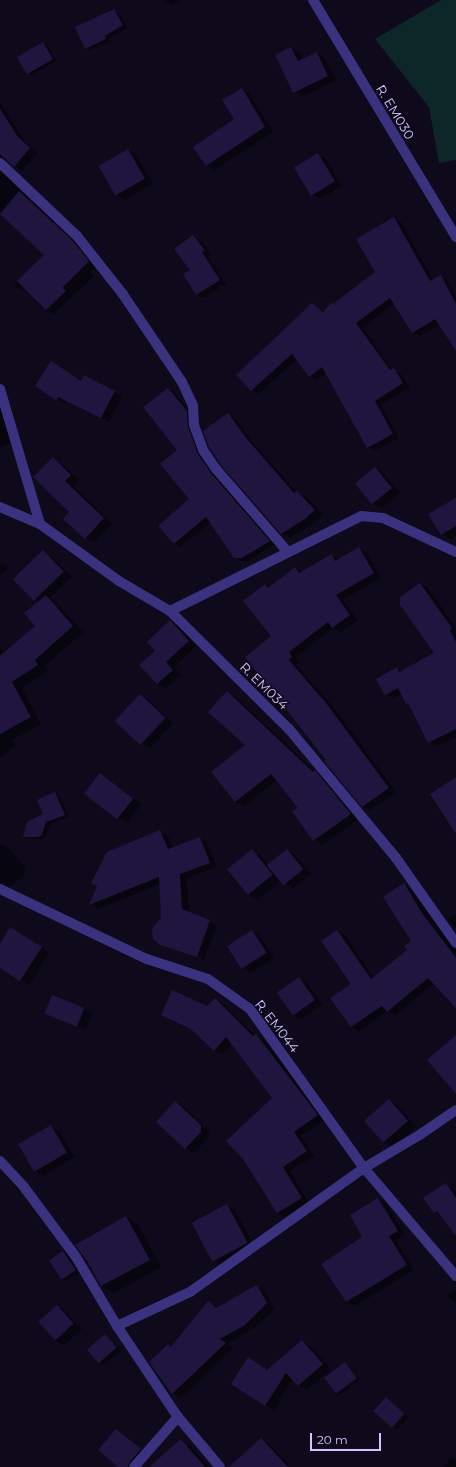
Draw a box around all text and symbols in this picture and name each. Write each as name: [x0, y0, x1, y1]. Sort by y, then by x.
street label: R. EM030: [373, 82, 417, 142]
street label: R. EM034: [237, 659, 291, 713]
street label: R. EM044: [252, 997, 302, 1055]
scale bar: [312, 1425, 383, 1451]
text: 20 m: [317, 1432, 348, 1447]

